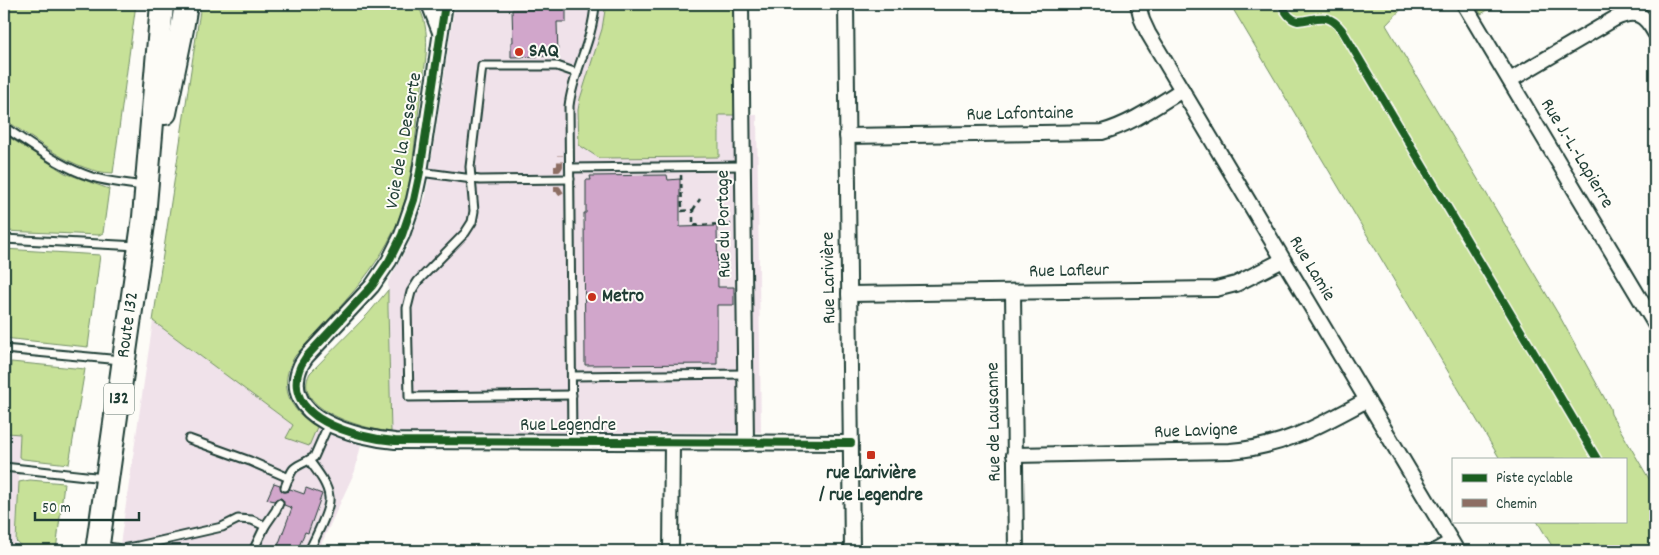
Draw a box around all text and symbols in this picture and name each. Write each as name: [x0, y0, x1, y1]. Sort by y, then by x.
place label: SAQ: [529, 39, 559, 66]
marker: SAQ: [513, 46, 525, 58]
street label: Voie de la Desserte: [380, 71, 430, 211]
street label: Rue J.-L.-Lapierre: [1533, 94, 1619, 214]
street label: Rue Lafontaine: [966, 101, 1074, 129]
street label: Rue du Portage: [711, 170, 739, 278]
street label: Rue Lamie: [1281, 231, 1341, 307]
street label: Rue Larivière: [816, 232, 844, 324]
street label: Rue Lafleur: [1029, 258, 1109, 286]
place label: Metro: [602, 284, 645, 311]
street label: Route 132: [111, 290, 147, 360]
marker: Metro: [586, 291, 598, 303]
street label: Rue de Lausanne: [980, 362, 1010, 482]
road number: 132: [104, 384, 134, 414]
street label: Rue Legendre: [520, 413, 616, 440]
street label: Rue Lavigne: [1154, 417, 1238, 447]
marker: rue Larivière / rue Legendre: [865, 449, 877, 461]
legend: [1452, 458, 1626, 522]
place label: rue Larivière / rue Legendre: [818, 461, 923, 510]
text: Piste cyclable: [1496, 468, 1573, 490]
scale bar: [35, 490, 139, 522]
text: Chemin: [1496, 494, 1537, 516]
text: 50 m: [42, 498, 71, 520]

